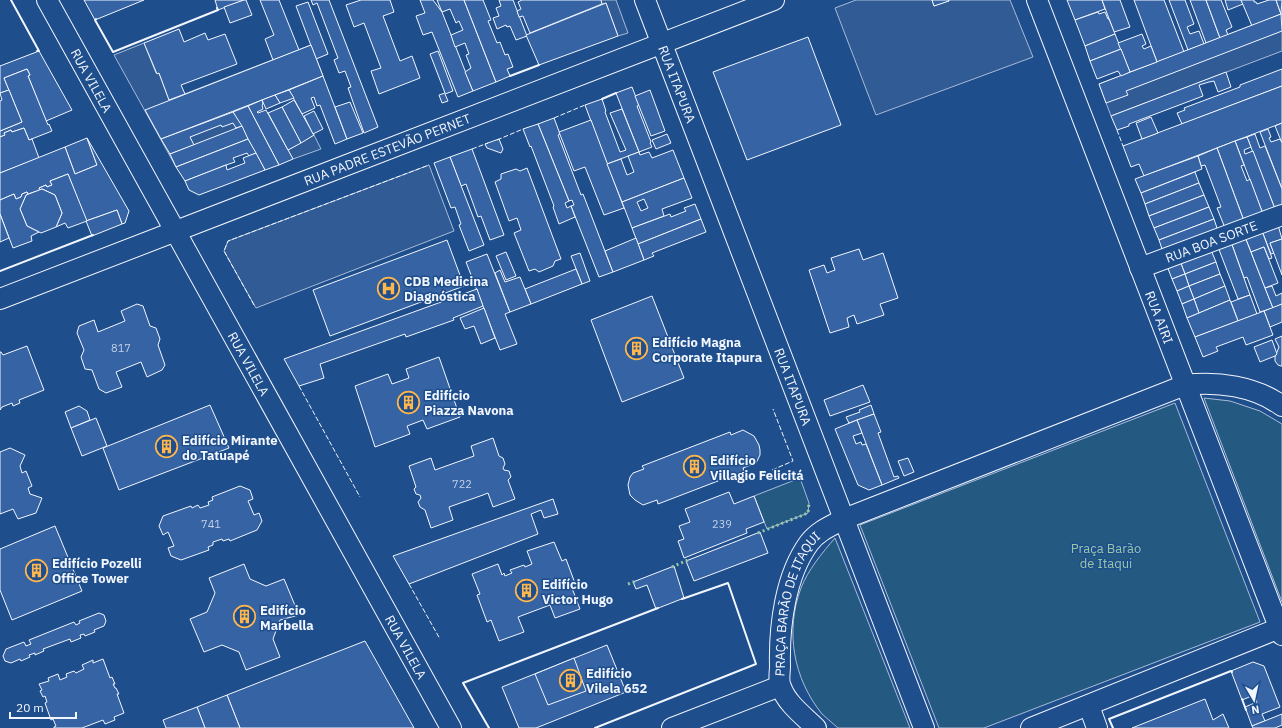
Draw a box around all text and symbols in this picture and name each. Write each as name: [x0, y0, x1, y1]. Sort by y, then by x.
street label: RUA ITAPURA: [654, 43, 700, 126]
street label: RUA VILELA: [67, 46, 116, 116]
street label: RUA PADRE ESTEVÃO PERNET: [302, 110, 474, 190]
street label: RUA BOA SORTE: [1163, 217, 1260, 267]
place label: CDB Medicina Diagnóstica: [404, 273, 488, 305]
hospital icon: CDB Medicina Diagnóstica: [375, 275, 401, 301]
street label: RUA AIRI: [1141, 289, 1177, 346]
street label: RUA VILELA: [224, 329, 273, 400]
place label: Edifício Magna Corporate Itapura: [652, 334, 762, 366]
building icon: Edifício Magna Corporate Itapura: [624, 336, 650, 362]
house number: 817: [111, 341, 131, 355]
street label: RUA ITAPURA: [770, 346, 815, 429]
place label: Edifício Piazza Navona: [424, 387, 514, 419]
building icon: Edifício Piazza Navona: [395, 389, 421, 415]
place label: Edifício Mirante do Tatuapé: [182, 432, 278, 464]
building icon: Edifício Mirante do Tatuapé: [154, 434, 180, 460]
place label: Edifício Villagio Felicitá: [710, 452, 804, 484]
building icon: Edifício Villagio Felicitá: [681, 454, 707, 480]
house number: 722: [452, 477, 472, 491]
house number: 741: [201, 517, 221, 531]
house number: 239: [712, 517, 732, 531]
street label: PRAÇA BARÃO DE ITAQUI: [771, 528, 824, 677]
park label: Praça Barão de Itaqui: [1071, 540, 1141, 572]
place label: Edifício Pozelli Office Tower: [52, 555, 142, 587]
building icon: Edifício Pozelli Office Tower: [24, 557, 50, 583]
place label: Edifício Victor Hugo: [542, 576, 613, 608]
building icon: Edifício Victor Hugo: [513, 578, 539, 604]
place label: Edifício Marbella: [260, 602, 314, 634]
building icon: Edifício Marbella: [231, 604, 257, 630]
street label: RUA VILELA: [381, 612, 431, 683]
place label: Edifício Vilela 652: [586, 665, 647, 697]
building icon: Edifício Vilela 652: [557, 667, 583, 693]
north arrow: [1234, 680, 1274, 720]
scale bar: [10, 694, 76, 720]
text: 20 m: [16, 700, 44, 715]
text: N: [1251, 702, 1261, 717]

